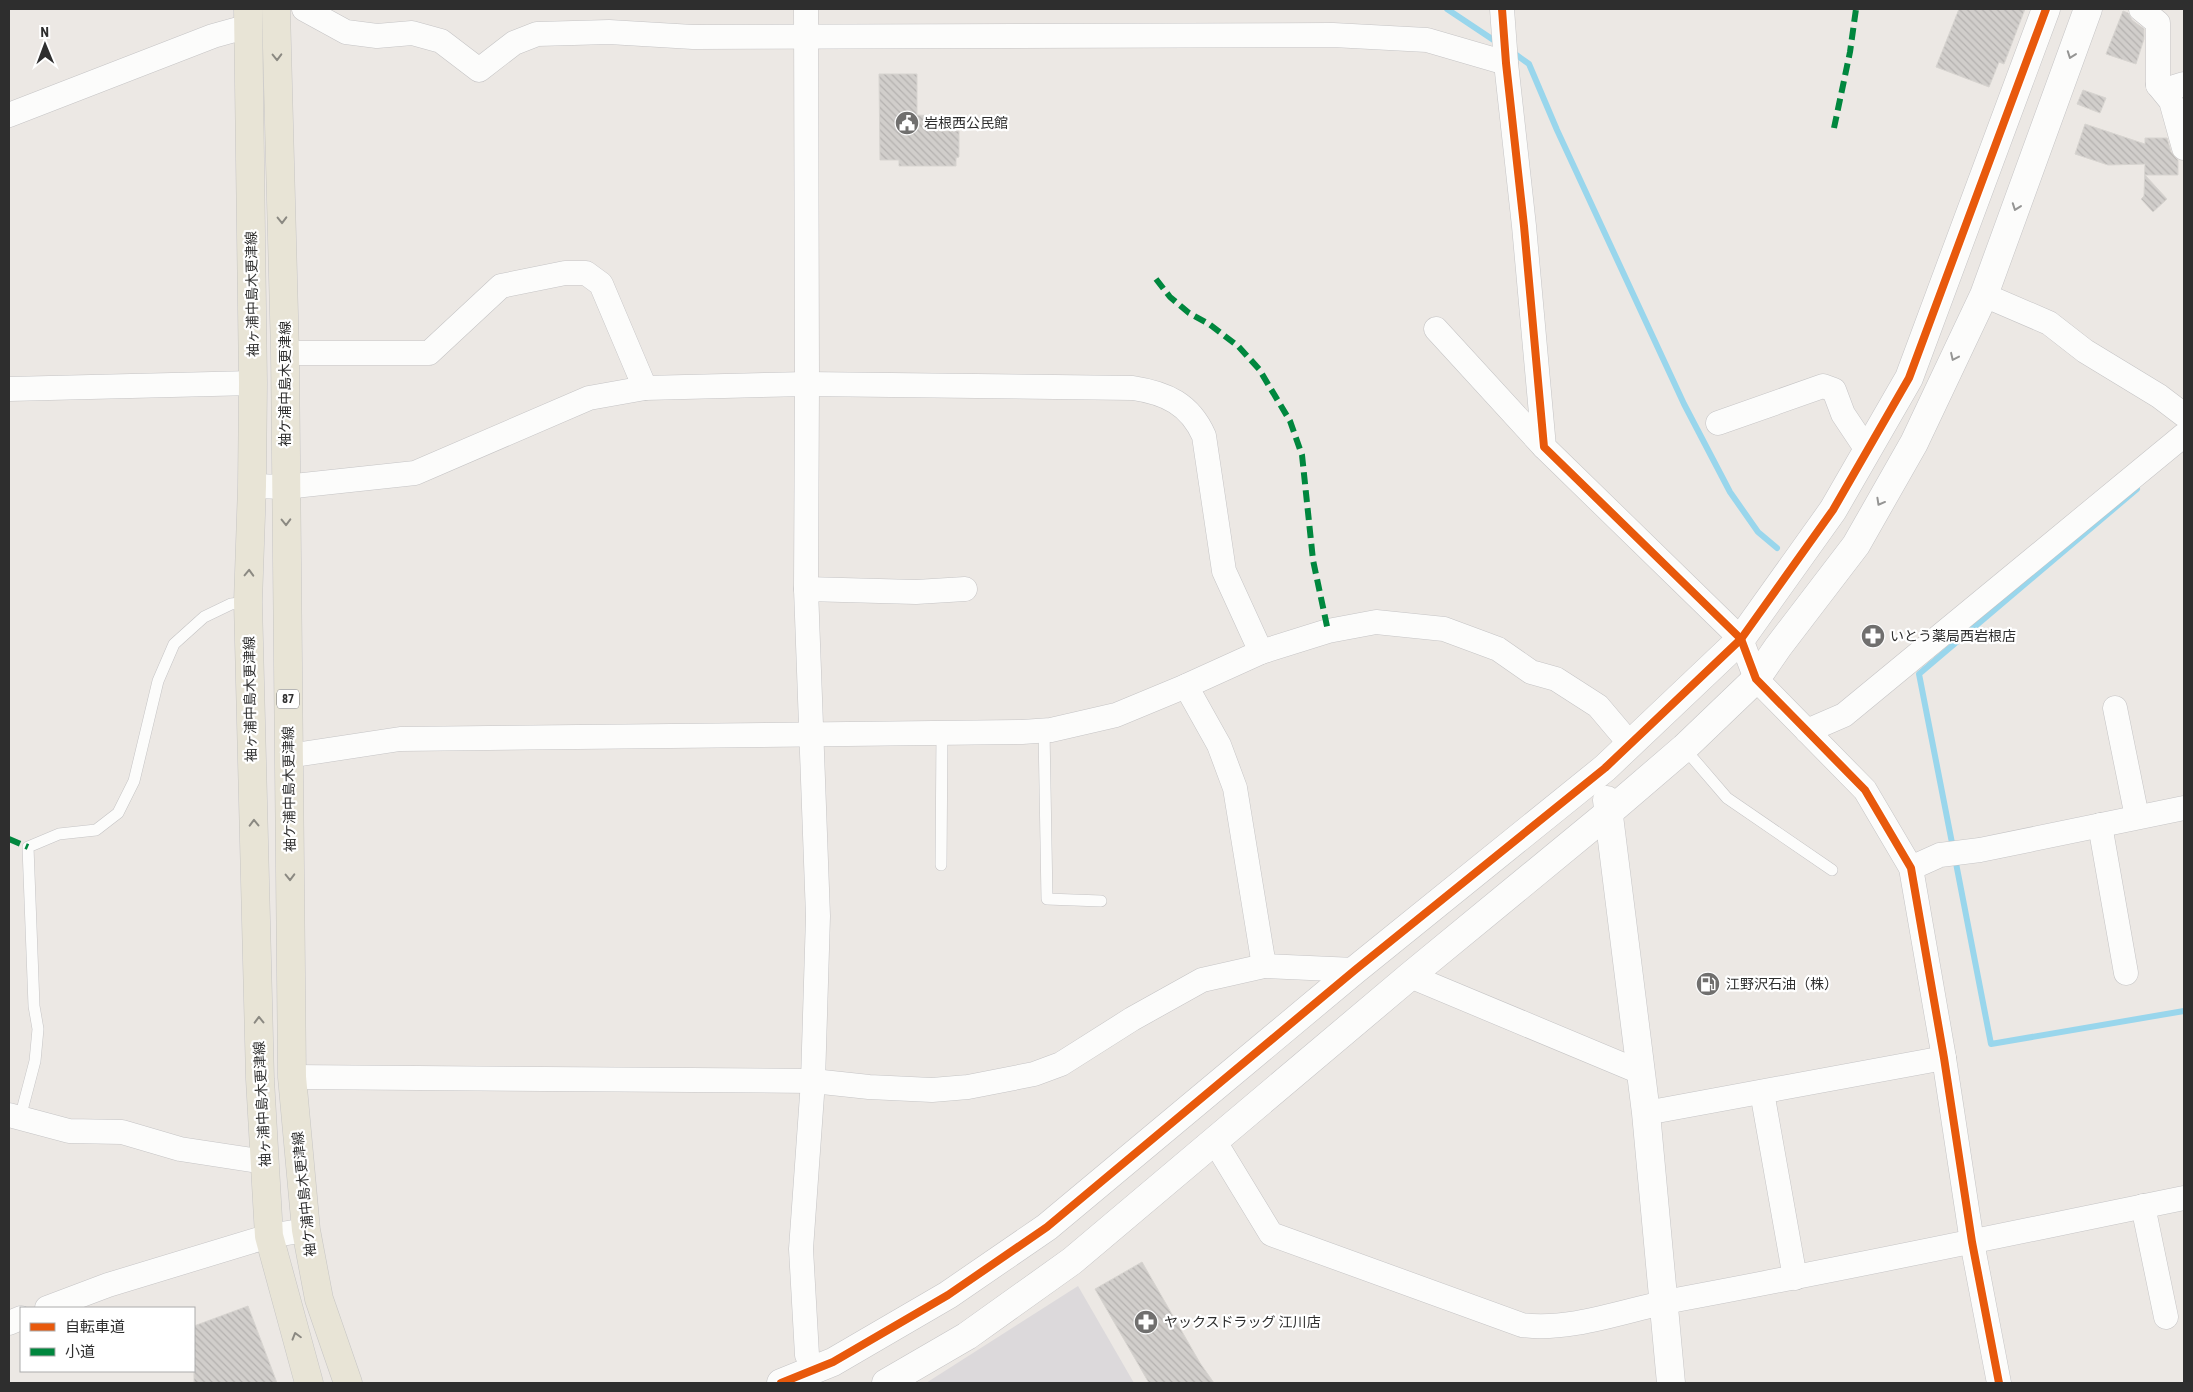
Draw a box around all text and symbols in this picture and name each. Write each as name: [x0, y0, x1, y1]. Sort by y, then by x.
north arrow: [20, 20, 70, 70]
text: N: [40, 24, 49, 40]
one-way arrow: [2067, 50, 2077, 58]
one-way arrow: [272, 54, 283, 62]
public building icon: 岩根西公民館: [894, 110, 920, 136]
place label: 岩根西公民館: [924, 115, 1008, 131]
one-way arrow: [2012, 202, 2022, 211]
one-way arrow: [276, 216, 287, 224]
street label: 袖ヶ浦中島木更津線: [243, 231, 261, 357]
street label: 袖ケ浦中島木更津線: [277, 321, 293, 447]
one-way arrow: [1950, 352, 1960, 361]
one-way arrow: [1877, 497, 1887, 506]
one-way arrow: [281, 519, 291, 527]
one-way arrow: [244, 569, 254, 576]
pharmacy icon: いとう薬局西岩根店: [1860, 623, 1886, 649]
place label: いとう薬局西岩根店: [1890, 628, 2016, 644]
street label: 袖ヶ浦中島木更津線: [241, 636, 259, 762]
road number: 87: [277, 690, 299, 709]
street label: 袖ケ浦中島木更津線: [280, 726, 298, 852]
one-way arrow: [248, 818, 259, 826]
one-way arrow: [285, 874, 295, 882]
fuel station icon: 江野沢石油（株）: [1695, 971, 1721, 997]
place label: 江野沢石油（株）: [1726, 976, 1838, 992]
one-way arrow: [253, 1016, 264, 1024]
street label: 袖ヶ浦中島木更津線: [251, 1041, 273, 1167]
street label: 袖ケ浦中島木更津線: [289, 1131, 319, 1257]
legend: [20, 1307, 195, 1372]
pharmacy icon: ヤックスドラッグ 江川店: [1133, 1309, 1159, 1335]
place label: ヤックスドラッグ 江川店: [1164, 1314, 1321, 1330]
text: 自転車道: [65, 1318, 125, 1336]
one-way arrow: [291, 1333, 301, 1341]
text: 小道: [65, 1343, 95, 1361]

